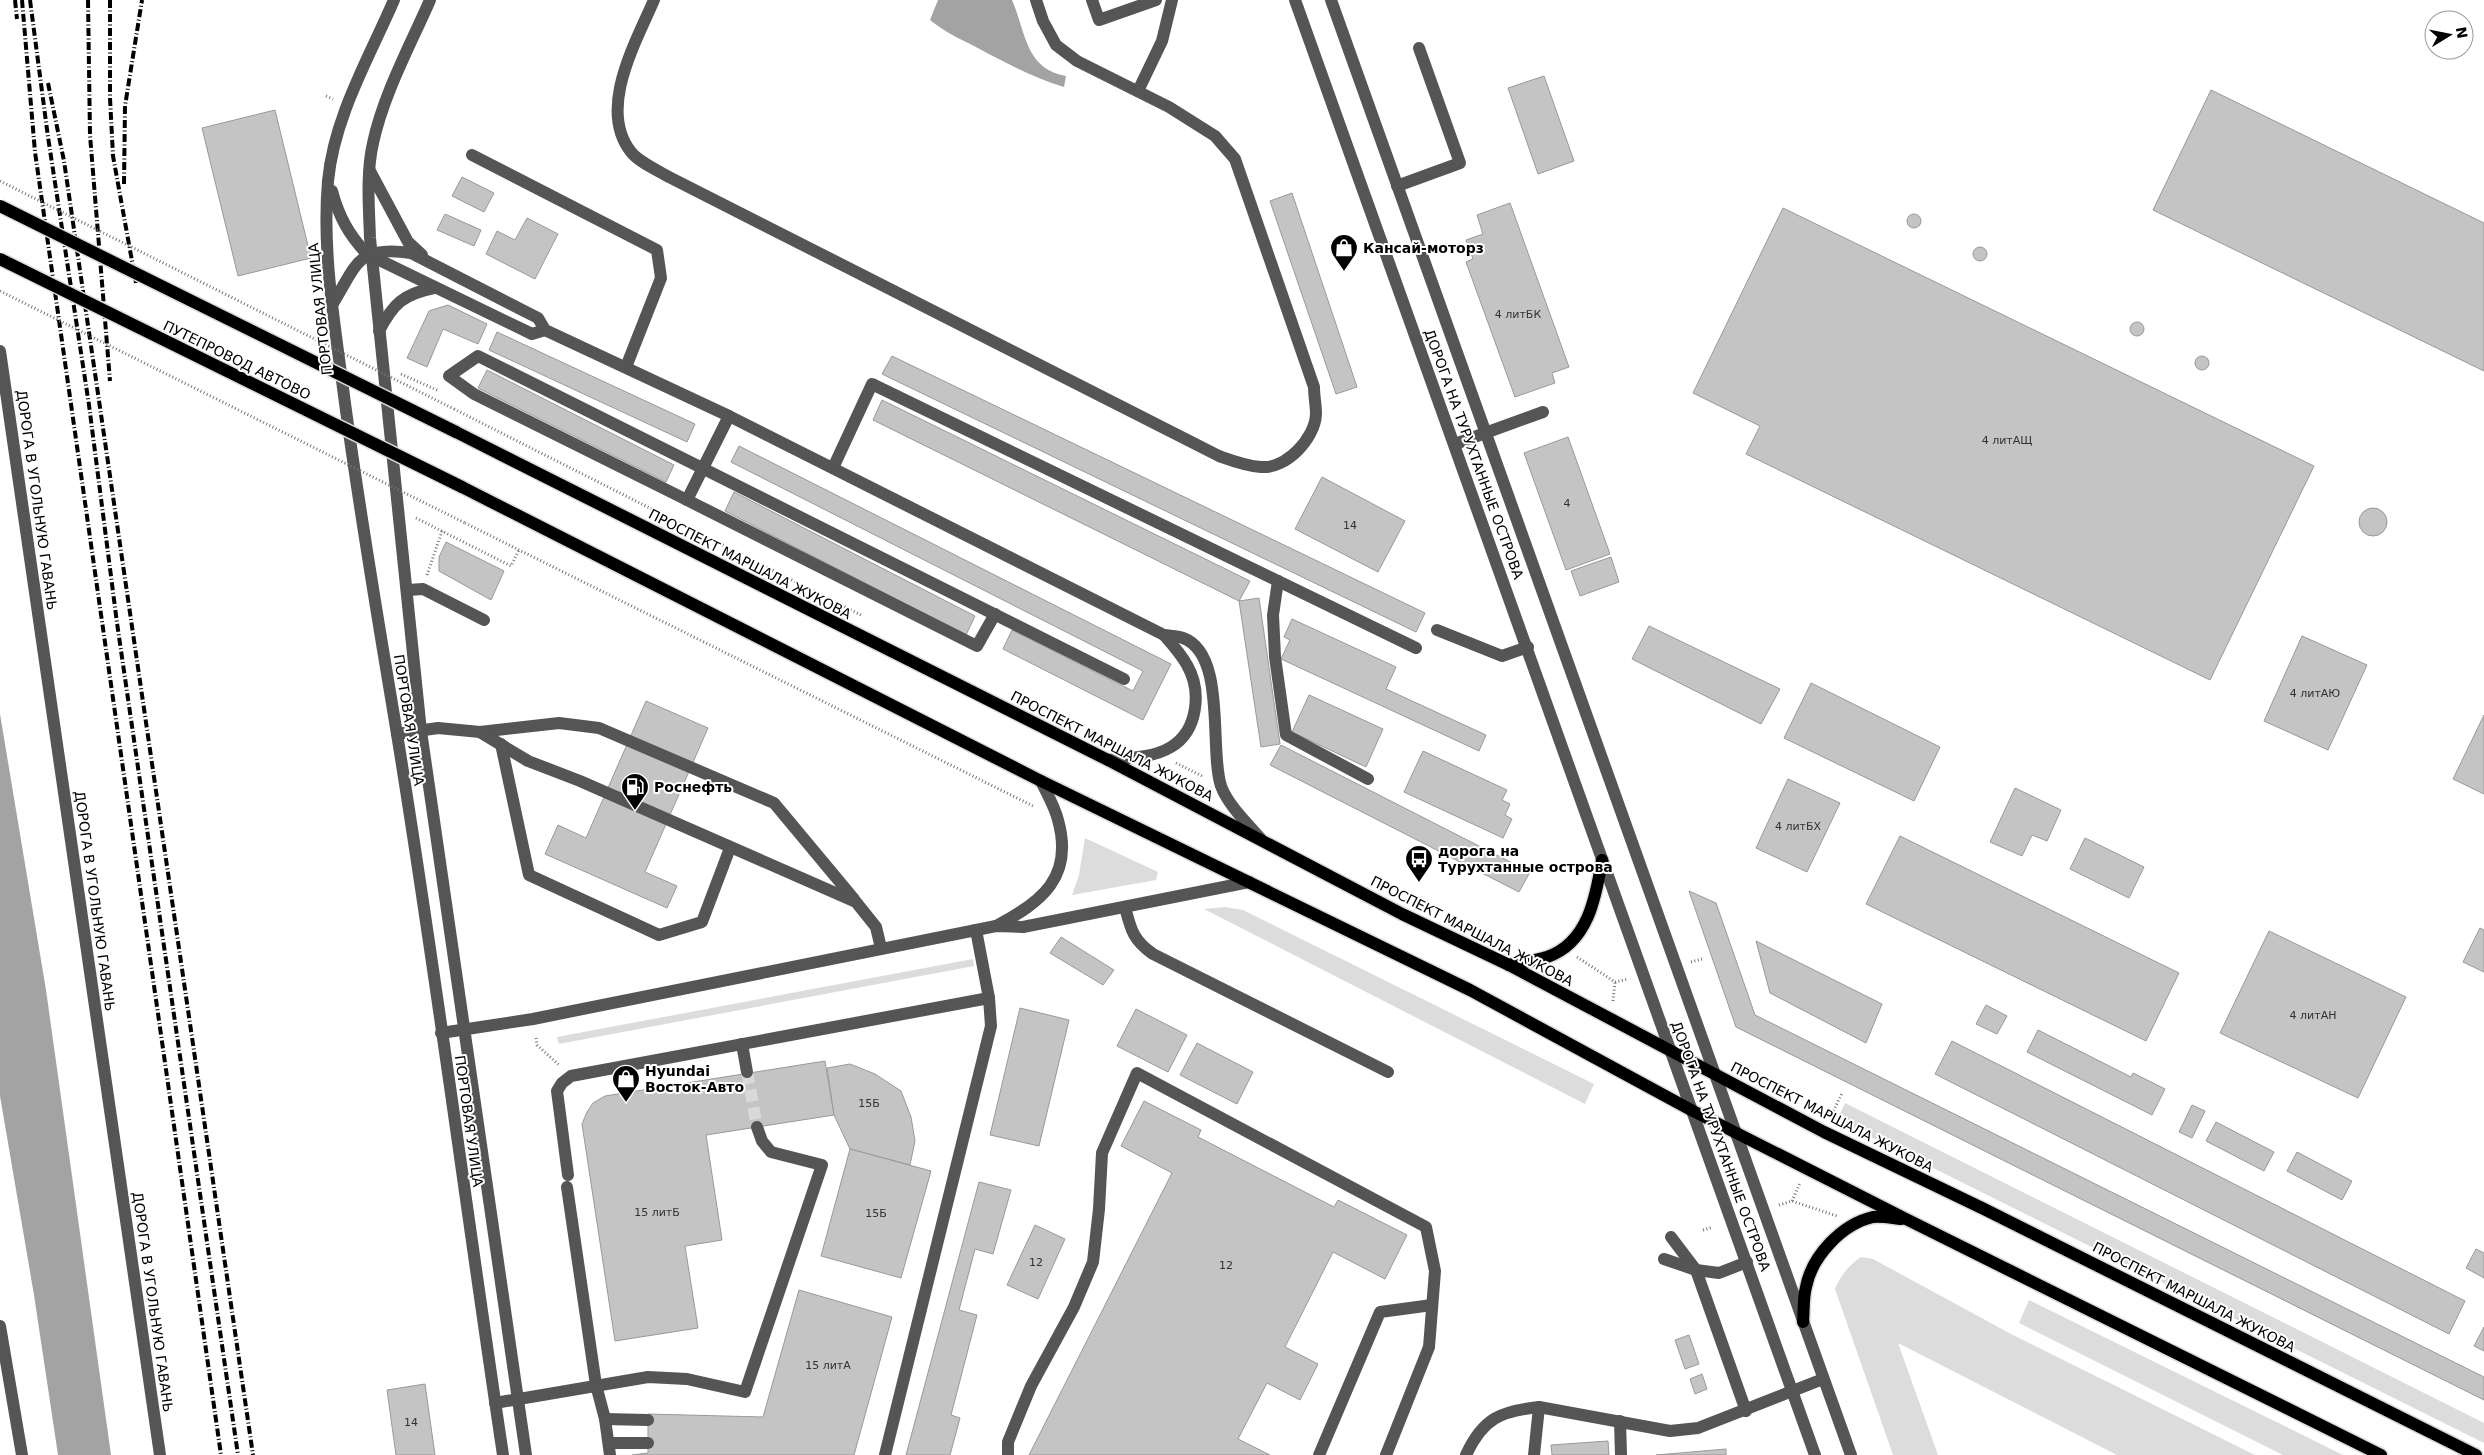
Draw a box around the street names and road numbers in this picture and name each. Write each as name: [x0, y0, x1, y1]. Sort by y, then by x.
street label: ПОРТОВАЯ УЛИЦА: [305, 242, 335, 376]
street label: ПУТЕПРОВОД АВТОВО: [161, 317, 313, 403]
street label: ДОРОГА НА ТУРУХТАННЫЕ ОСТРОВА: [1421, 327, 1527, 582]
street label: ДОРОГА В УГОЛЬНУЮ ГАВАНЬ: [14, 389, 60, 611]
street label: ПРОСПЕКТ МАРШАЛА ЖУКОВА: [646, 506, 854, 622]
street label: ПОРТОВАЯ УЛИЦА: [391, 653, 427, 787]
street label: ПРОСПЕКТ МАРШАЛА ЖУКОВА: [1008, 688, 1216, 804]
street label: ДОРОГА В УГОЛЬНУЮ ГАВАНЬ: [72, 790, 118, 1012]
street label: ПРОСПЕКТ МАРШАЛА ЖУКОВА: [1368, 873, 1576, 989]
street label: ДОРОГА НА ТУРУХТАННЫЕ ОСТРОВА: [1668, 1019, 1774, 1274]
street label: ПОРТОВАЯ УЛИЦА: [452, 1054, 486, 1188]
street label: ПРОСПЕКТ МАРШАЛА ЖУКОВА: [1728, 1059, 1936, 1175]
street label: ДОРОГА В УГОЛЬНУЮ ГАВАНЬ: [130, 1191, 176, 1413]
street label: ПРОСПЕКТ МАРШАЛА ЖУКОВА: [2090, 1239, 2298, 1355]

